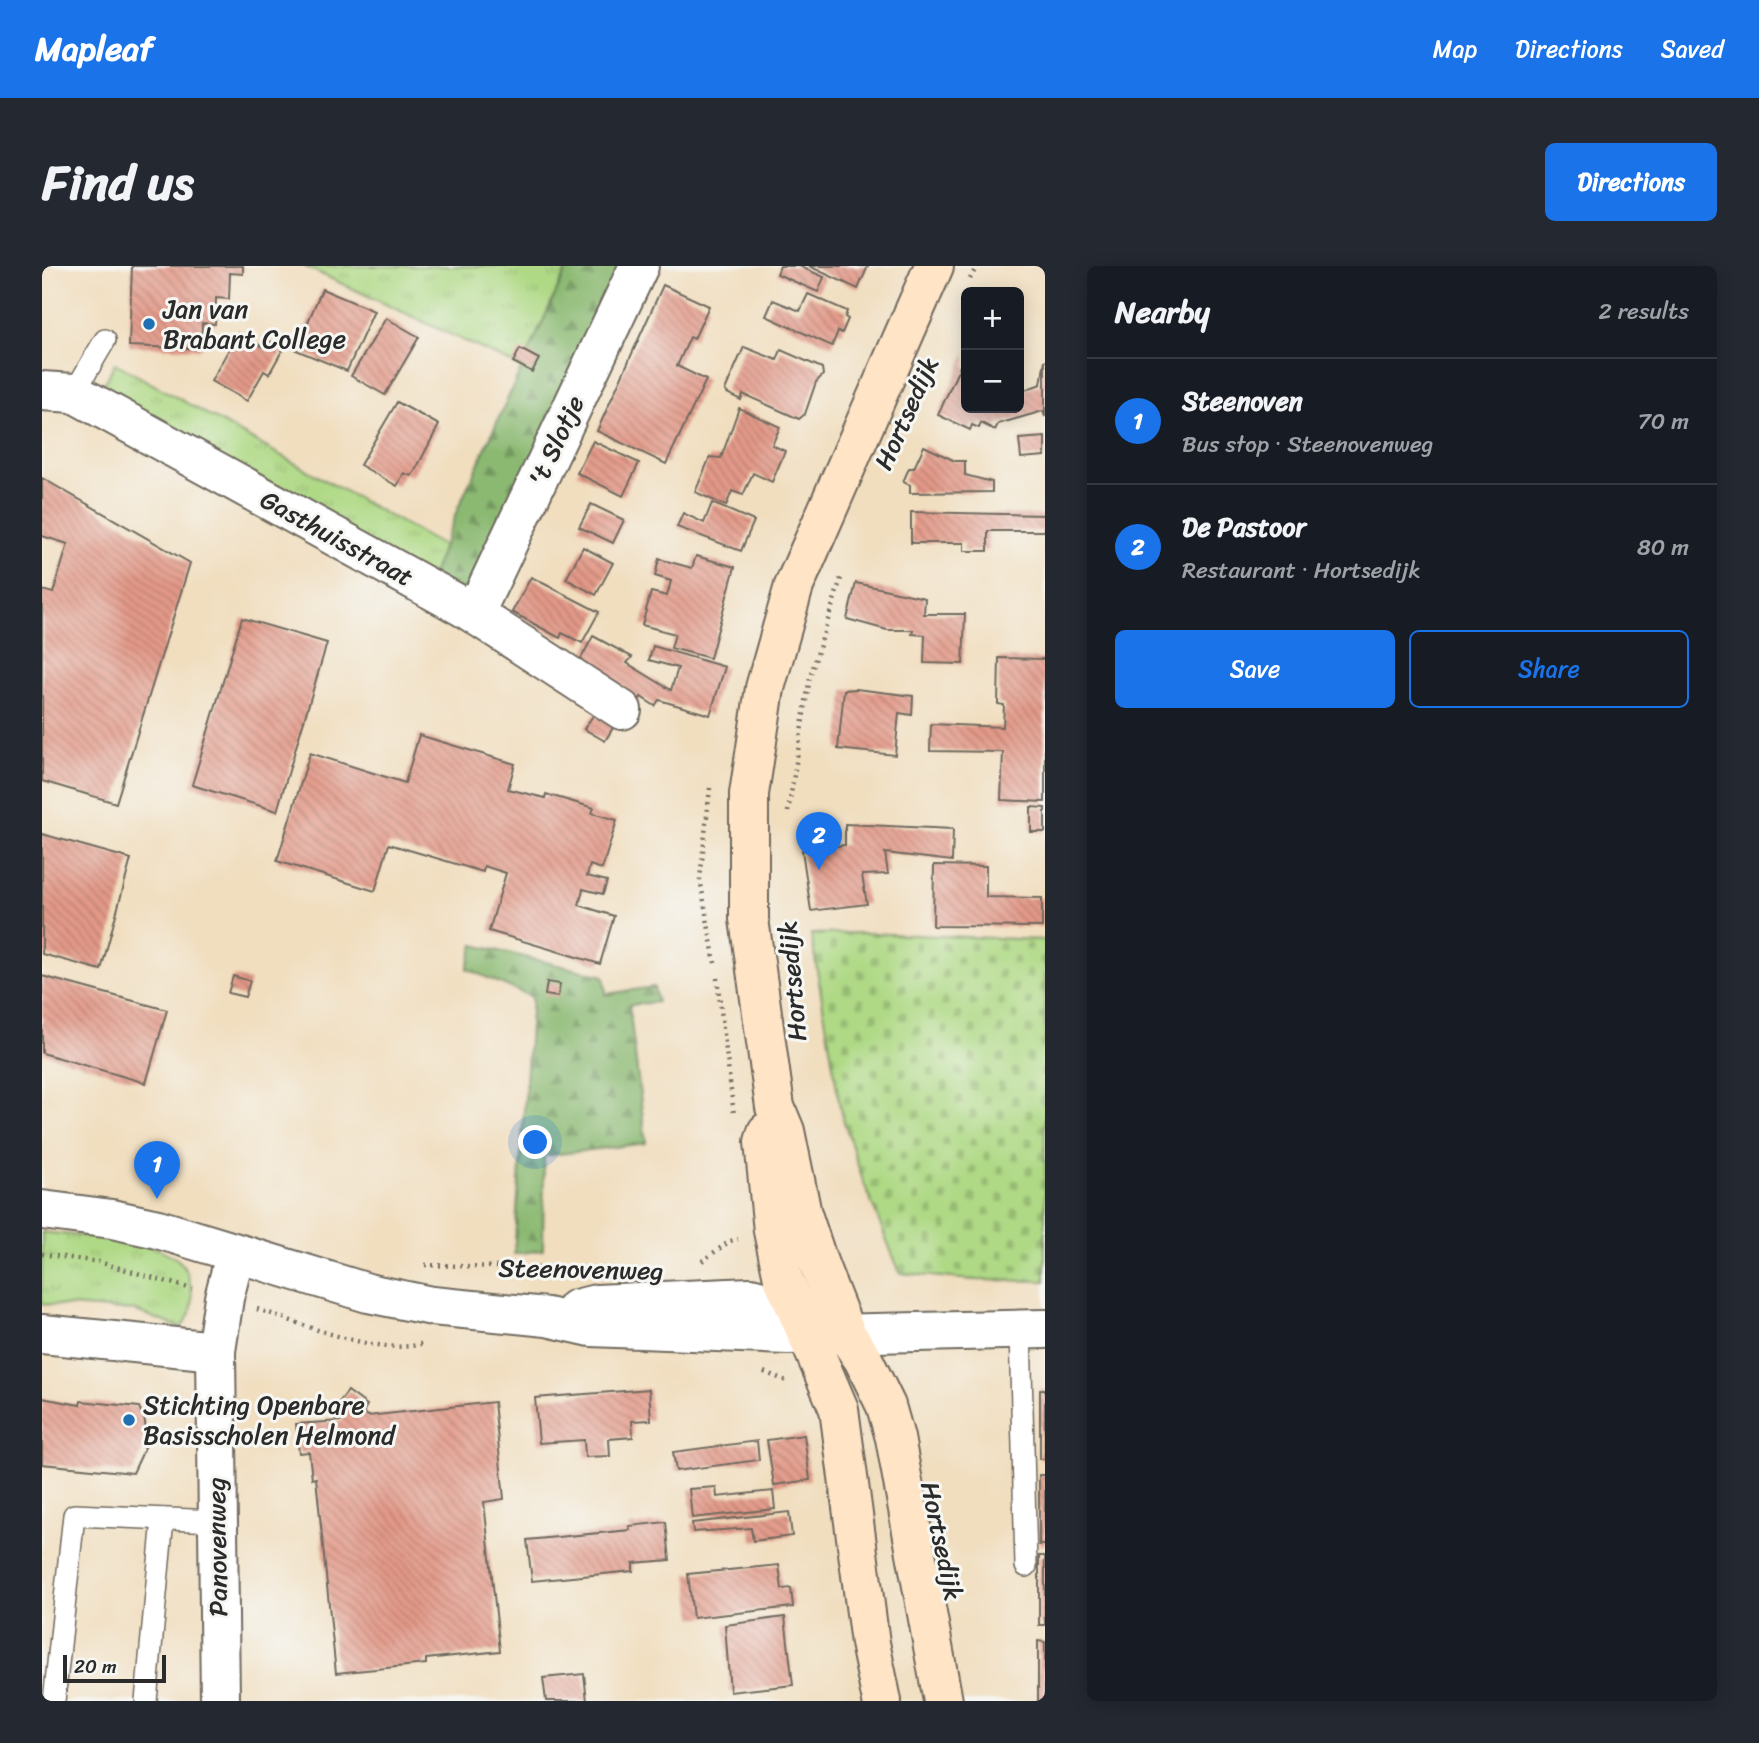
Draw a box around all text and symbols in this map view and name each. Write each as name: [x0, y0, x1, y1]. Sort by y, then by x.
text: Mapleaf: [35, 20, 153, 78]
text: Map: [1433, 28, 1477, 70]
text: Directions: [1515, 28, 1623, 70]
text: Saved: [1661, 28, 1724, 70]
text: Find us: [42, 139, 194, 226]
button: Directions: [1545, 143, 1717, 221]
text: Nearby: [1115, 285, 1210, 339]
place label: Jan van Brabant College: [162, 286, 346, 362]
map controls: [961, 287, 1024, 413]
button: +: [961, 287, 1024, 350]
text: 2 results: [1598, 291, 1689, 332]
marker: Jan van Brabant College: [141, 316, 157, 332]
street label: Hortsedijk: [860, 348, 952, 478]
button: −: [961, 350, 1024, 413]
text: Steenoven: [1182, 378, 1303, 424]
street label: 't Slotje: [515, 387, 597, 495]
text: 1: [1133, 401, 1143, 442]
text: 70 m: [1638, 401, 1689, 442]
text: Bus stop · Steenovenweg: [1182, 424, 1433, 465]
street label: Gasthuisstraat: [252, 477, 422, 599]
text: De Pastoor: [1182, 504, 1306, 550]
text: 2: [1131, 527, 1145, 568]
text: 80 m: [1637, 527, 1689, 568]
text: Restaurant · Hortsedijk: [1182, 550, 1421, 591]
button: Save: [1115, 630, 1395, 708]
button: Share: [1409, 630, 1689, 708]
pin: 2: [796, 812, 842, 870]
street label: Hortsedijk: [764, 919, 820, 1043]
your location: [518, 1125, 552, 1159]
pin: 1: [134, 1141, 180, 1199]
street label: Steenovenweg: [498, 1245, 664, 1293]
place label: Stichting Openbare Basisscholen Helmond: [143, 1382, 397, 1458]
marker: Stichting Openbare Basisscholen Helmond: [121, 1412, 137, 1428]
street label: Panovenweg: [193, 1477, 241, 1617]
street label: Hortsedijk: [907, 1477, 977, 1605]
text: 20 m: [74, 1650, 117, 1683]
scale bar: [63, 1652, 166, 1684]

